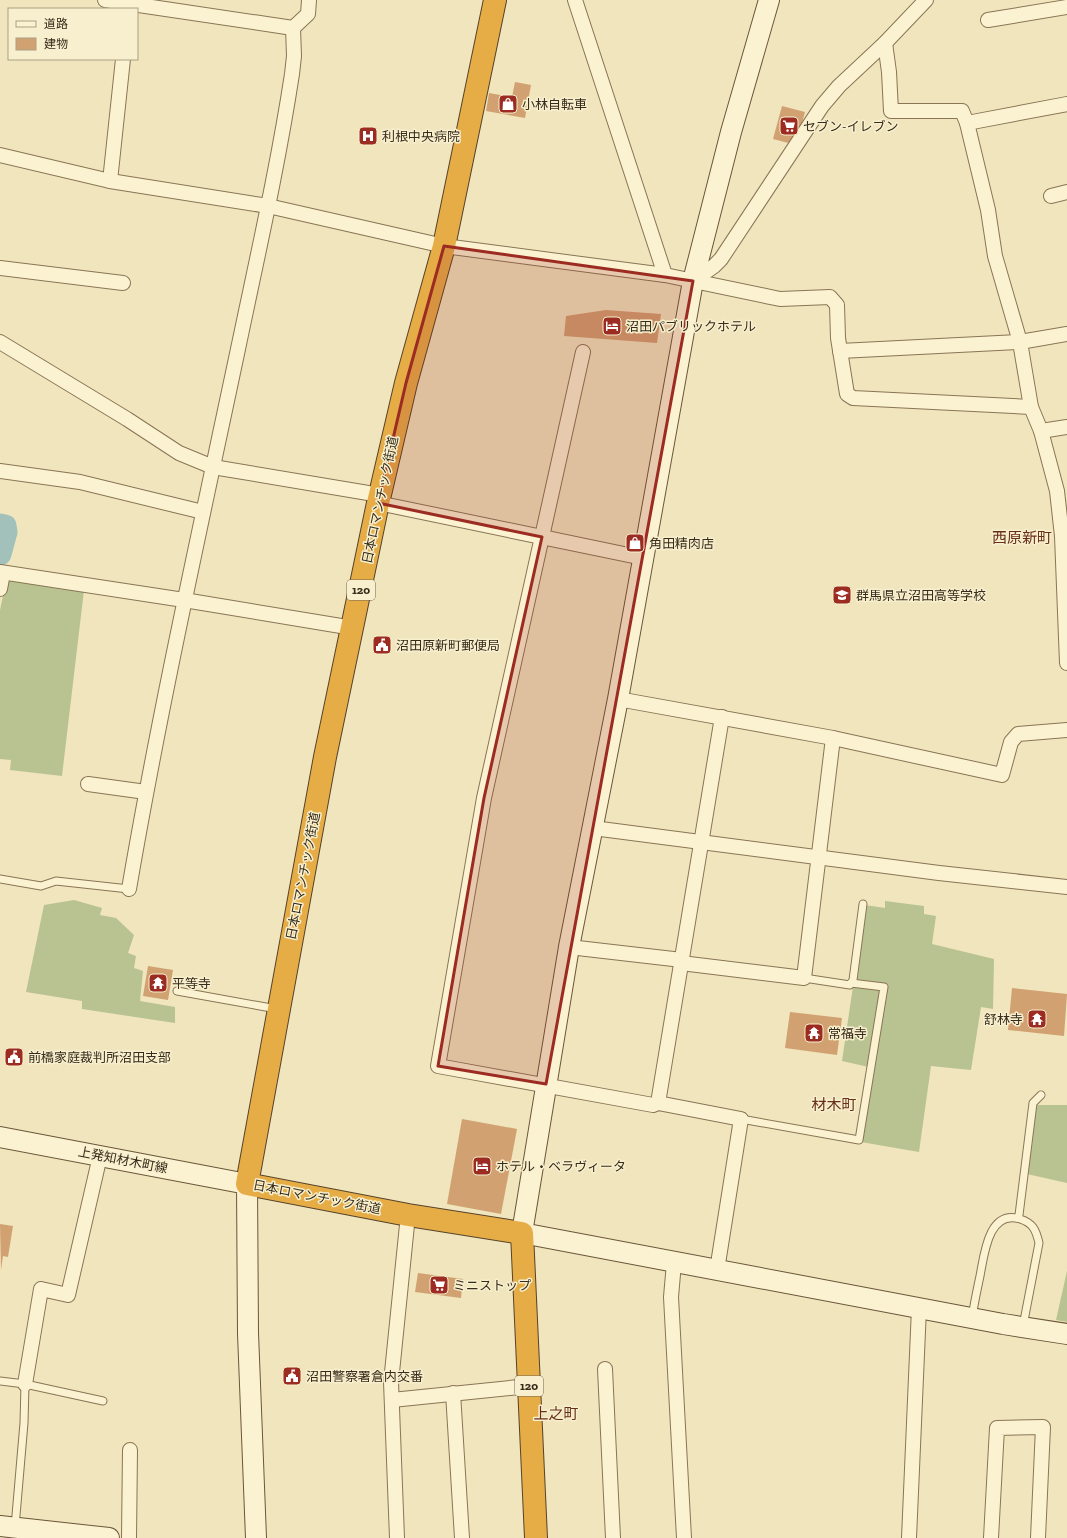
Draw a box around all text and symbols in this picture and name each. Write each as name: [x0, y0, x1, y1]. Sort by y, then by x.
legend: [8, 8, 138, 60]
text: 道路: [44, 17, 68, 31]
text: 建物: [44, 37, 68, 51]
shop icon: 小林自転車: [497, 93, 519, 115]
place label: 小林自転車: [522, 97, 587, 112]
supermarket icon: セブン-イレブン: [778, 115, 800, 137]
place label: セブン-イレブン: [803, 119, 899, 134]
hospital icon: 利根中央病院: [357, 125, 379, 147]
place label: 利根中央病院: [382, 129, 460, 144]
hotel icon: 沼田パブリックホテル: [601, 315, 623, 337]
place label: 沼田パブリックホテル: [626, 319, 756, 334]
street label: 日本ロマンチック街道: [359, 435, 401, 565]
district label: 西原新町: [992, 529, 1052, 547]
shop icon: 角田精肉店: [624, 532, 646, 554]
place label: 角田精肉店: [649, 536, 714, 551]
road number: 120: [347, 580, 375, 600]
school or university icon: 群馬県立沼田高等学校: [831, 584, 853, 606]
place label: 群馬県立沼田高等学校: [856, 588, 986, 603]
public building icon: 沼田原新町郵便局: [371, 634, 393, 656]
place label: 沼田原新町郵便局: [396, 638, 500, 653]
street label: 日本ロマンチック街道: [283, 811, 323, 941]
temple icon: 平等寺: [147, 972, 169, 994]
place label: 平等寺: [172, 976, 211, 991]
temple icon: 舒林寺: [1026, 1008, 1048, 1030]
place label: 舒林寺: [984, 1012, 1023, 1027]
temple icon: 常福寺: [803, 1022, 825, 1044]
place label: 常福寺: [828, 1026, 867, 1041]
public building icon: 前橋家庭裁判所沼田支部: [3, 1046, 25, 1068]
place label: 前橋家庭裁判所沼田支部: [28, 1050, 171, 1065]
district label: 材木町: [811, 1096, 857, 1114]
street label: 上発知材木町線: [77, 1144, 169, 1176]
hotel icon: ホテル・ベラヴィータ: [471, 1155, 493, 1177]
place label: ホテル・ベラヴィータ: [496, 1159, 626, 1174]
street label: 日本ロマンチック街道: [252, 1177, 382, 1217]
supermarket icon: ミニストップ: [428, 1274, 450, 1296]
place label: ミニストップ: [453, 1278, 531, 1293]
public building icon: 沼田警察署倉内交番: [281, 1365, 303, 1387]
place label: 沼田警察署倉内交番: [306, 1369, 423, 1384]
road number: 120: [515, 1376, 543, 1396]
district label: 上之町: [533, 1405, 579, 1423]

